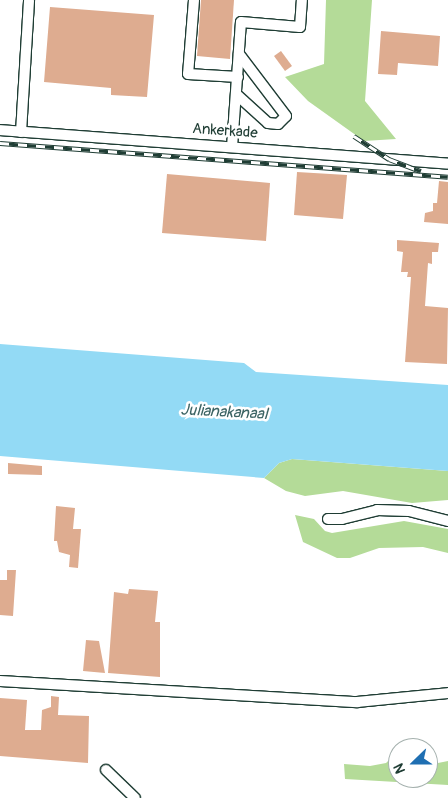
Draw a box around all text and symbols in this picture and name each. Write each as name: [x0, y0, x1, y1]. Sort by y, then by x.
street label: Ankerkade: [192, 120, 258, 142]
water label: Julianakanaal: [180, 400, 268, 424]
north arrow: [388, 738, 438, 788]
text: N: [390, 761, 409, 776]

